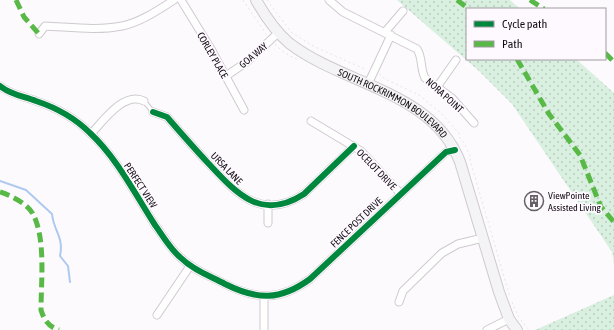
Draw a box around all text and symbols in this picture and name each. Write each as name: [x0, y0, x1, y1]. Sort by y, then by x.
legend: [466, 8, 606, 60]
text: Cycle path: [502, 17, 547, 31]
street label: CORLEY PLACE: [195, 30, 231, 81]
text: Path: [502, 37, 523, 51]
street label: GOA WAY: [237, 40, 270, 70]
street label: SOUTH ROCKRIMMON BOULEVARD: [336, 67, 450, 140]
street label: NORA POINT: [424, 76, 466, 115]
street label: OCELOT DRIVE: [355, 147, 399, 192]
street label: URSA LANE: [209, 150, 245, 187]
street label: PERFECT VIEW: [122, 161, 160, 211]
building icon: ViewPointe Assisted Living: [523, 190, 545, 212]
place label: ViewPointe Assisted Living: [548, 190, 602, 213]
street label: FENCE POST DRIVE: [328, 195, 385, 250]

